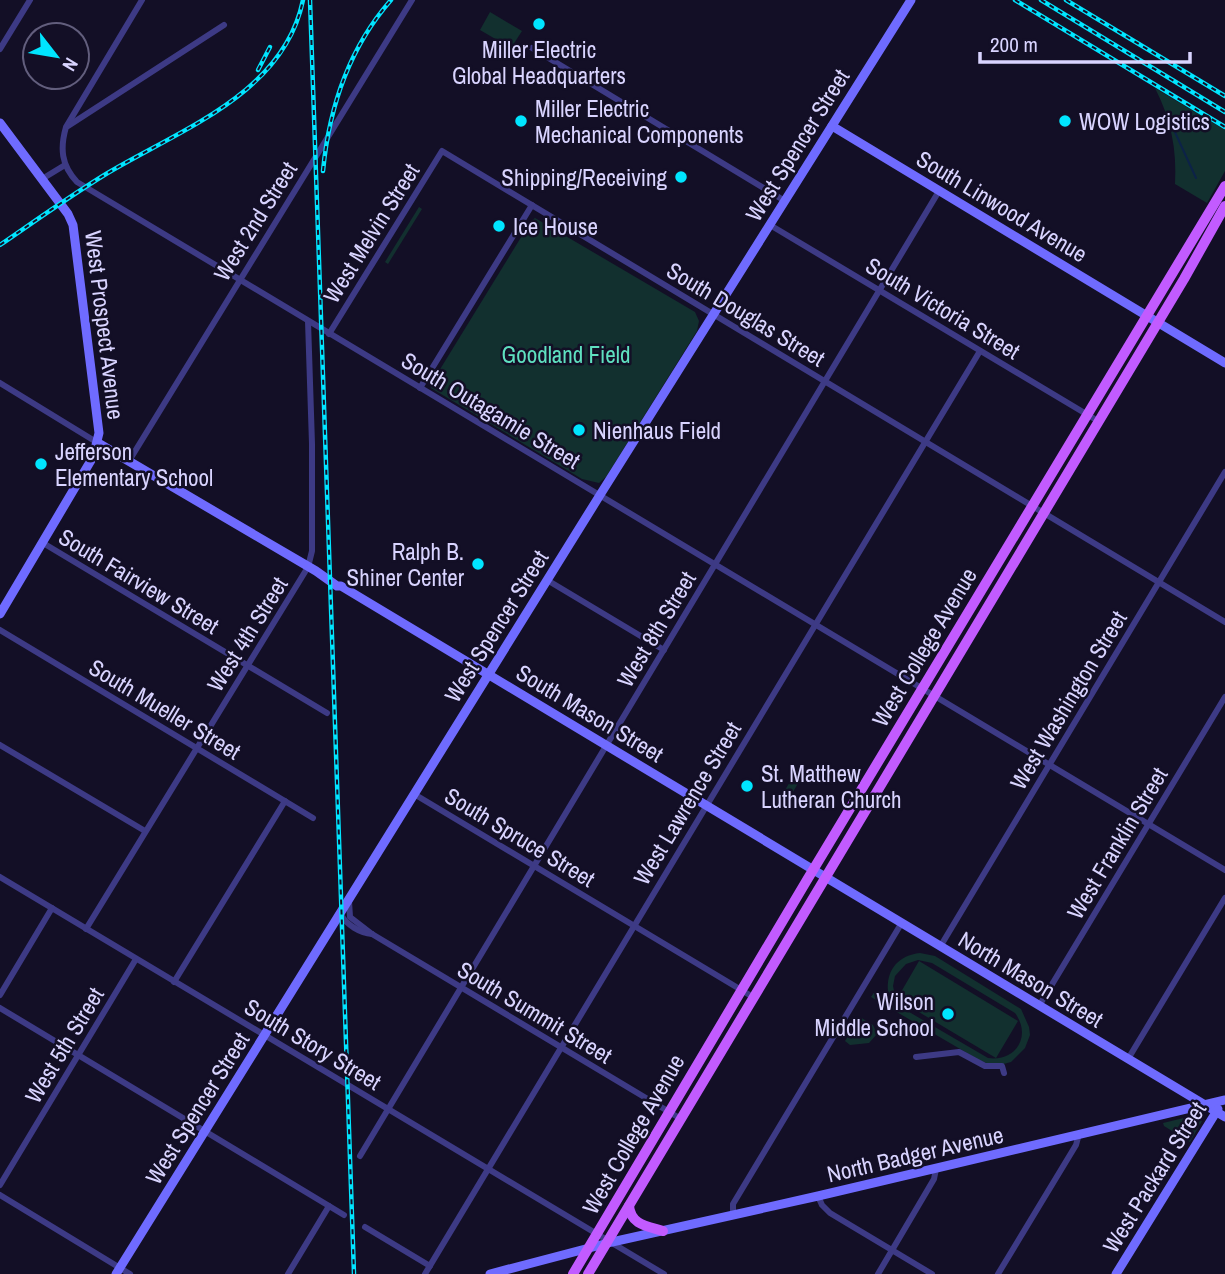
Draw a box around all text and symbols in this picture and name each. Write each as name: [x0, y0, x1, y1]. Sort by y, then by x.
marker: Miller Electric Global Headquarters: [531, 16, 547, 32]
north arrow: [21, 21, 91, 91]
scale bar: [980, 21, 1190, 65]
text: 200 m: [990, 30, 1038, 59]
place label: Miller Electric Global Headquarters: [452, 34, 626, 91]
text: N: [57, 53, 85, 76]
street label: West Spencer Street: [738, 63, 856, 227]
place label: Miller Electric Mechanical Components: [535, 93, 744, 150]
place label: WOW Logistics: [1079, 106, 1210, 137]
marker: Miller Electric Mechanical Components: [513, 113, 529, 129]
marker: WOW Logistics: [1057, 113, 1073, 129]
street label: South Linwood Avenue: [911, 143, 1093, 269]
street label: West 2nd Street: [206, 156, 304, 286]
street label: West Melvin Street: [316, 157, 426, 309]
place label: Shipping/Receiving: [501, 162, 668, 193]
marker: Shipping/Receiving: [673, 169, 689, 185]
place label: Ice House: [513, 211, 598, 242]
marker: Ice House: [491, 218, 507, 234]
street label: West Prospect Avenue: [78, 229, 132, 421]
street label: South Victoria Street: [860, 250, 1026, 366]
street label: South Douglas Street: [661, 255, 831, 373]
park label: Goodland Field: [502, 339, 630, 370]
street label: South Outagamie Street: [396, 344, 586, 476]
place label: Nienhaus Field: [593, 415, 721, 446]
marker: Nienhaus Field: [571, 422, 587, 438]
place label: Jefferson Elementary School: [55, 436, 213, 493]
marker: Jefferson Elementary School: [33, 456, 49, 472]
street label: South Fairview Street: [53, 521, 225, 641]
place label: Ralph B. Shiner Center: [347, 536, 465, 593]
street label: West Spencer Street: [437, 544, 555, 708]
marker: Ralph B. Shiner Center: [470, 556, 486, 572]
street label: West College Avenue: [864, 562, 984, 732]
street label: West 8th Street: [609, 565, 703, 693]
street label: West 4th Street: [199, 571, 295, 697]
street label: West Washington Street: [1002, 605, 1134, 795]
street label: South Mueller Street: [83, 651, 247, 767]
street label: South Mason Street: [511, 657, 669, 769]
street label: West Lawrence Street: [626, 716, 748, 890]
place label: St. Matthew Lutheran Church: [761, 758, 901, 815]
street label: West Franklin Street: [1060, 761, 1174, 925]
marker: St. Matthew Lutheran Church: [739, 778, 755, 794]
street label: South Spruce Street: [439, 780, 601, 894]
street label: North Mason Street: [953, 924, 1109, 1034]
street label: South Summit Street: [452, 954, 618, 1070]
street label: West 5th Street: [17, 981, 111, 1109]
place label: Wilson Middle School: [814, 986, 934, 1043]
street label: South Story Street: [239, 991, 387, 1097]
marker: Wilson Middle School: [940, 1006, 956, 1022]
street label: West Spencer Street: [138, 1026, 256, 1190]
street label: West College Avenue: [575, 1048, 691, 1220]
street label: West Packard Street: [1095, 1096, 1213, 1258]
street label: North Badger Avenue: [824, 1119, 1006, 1189]

